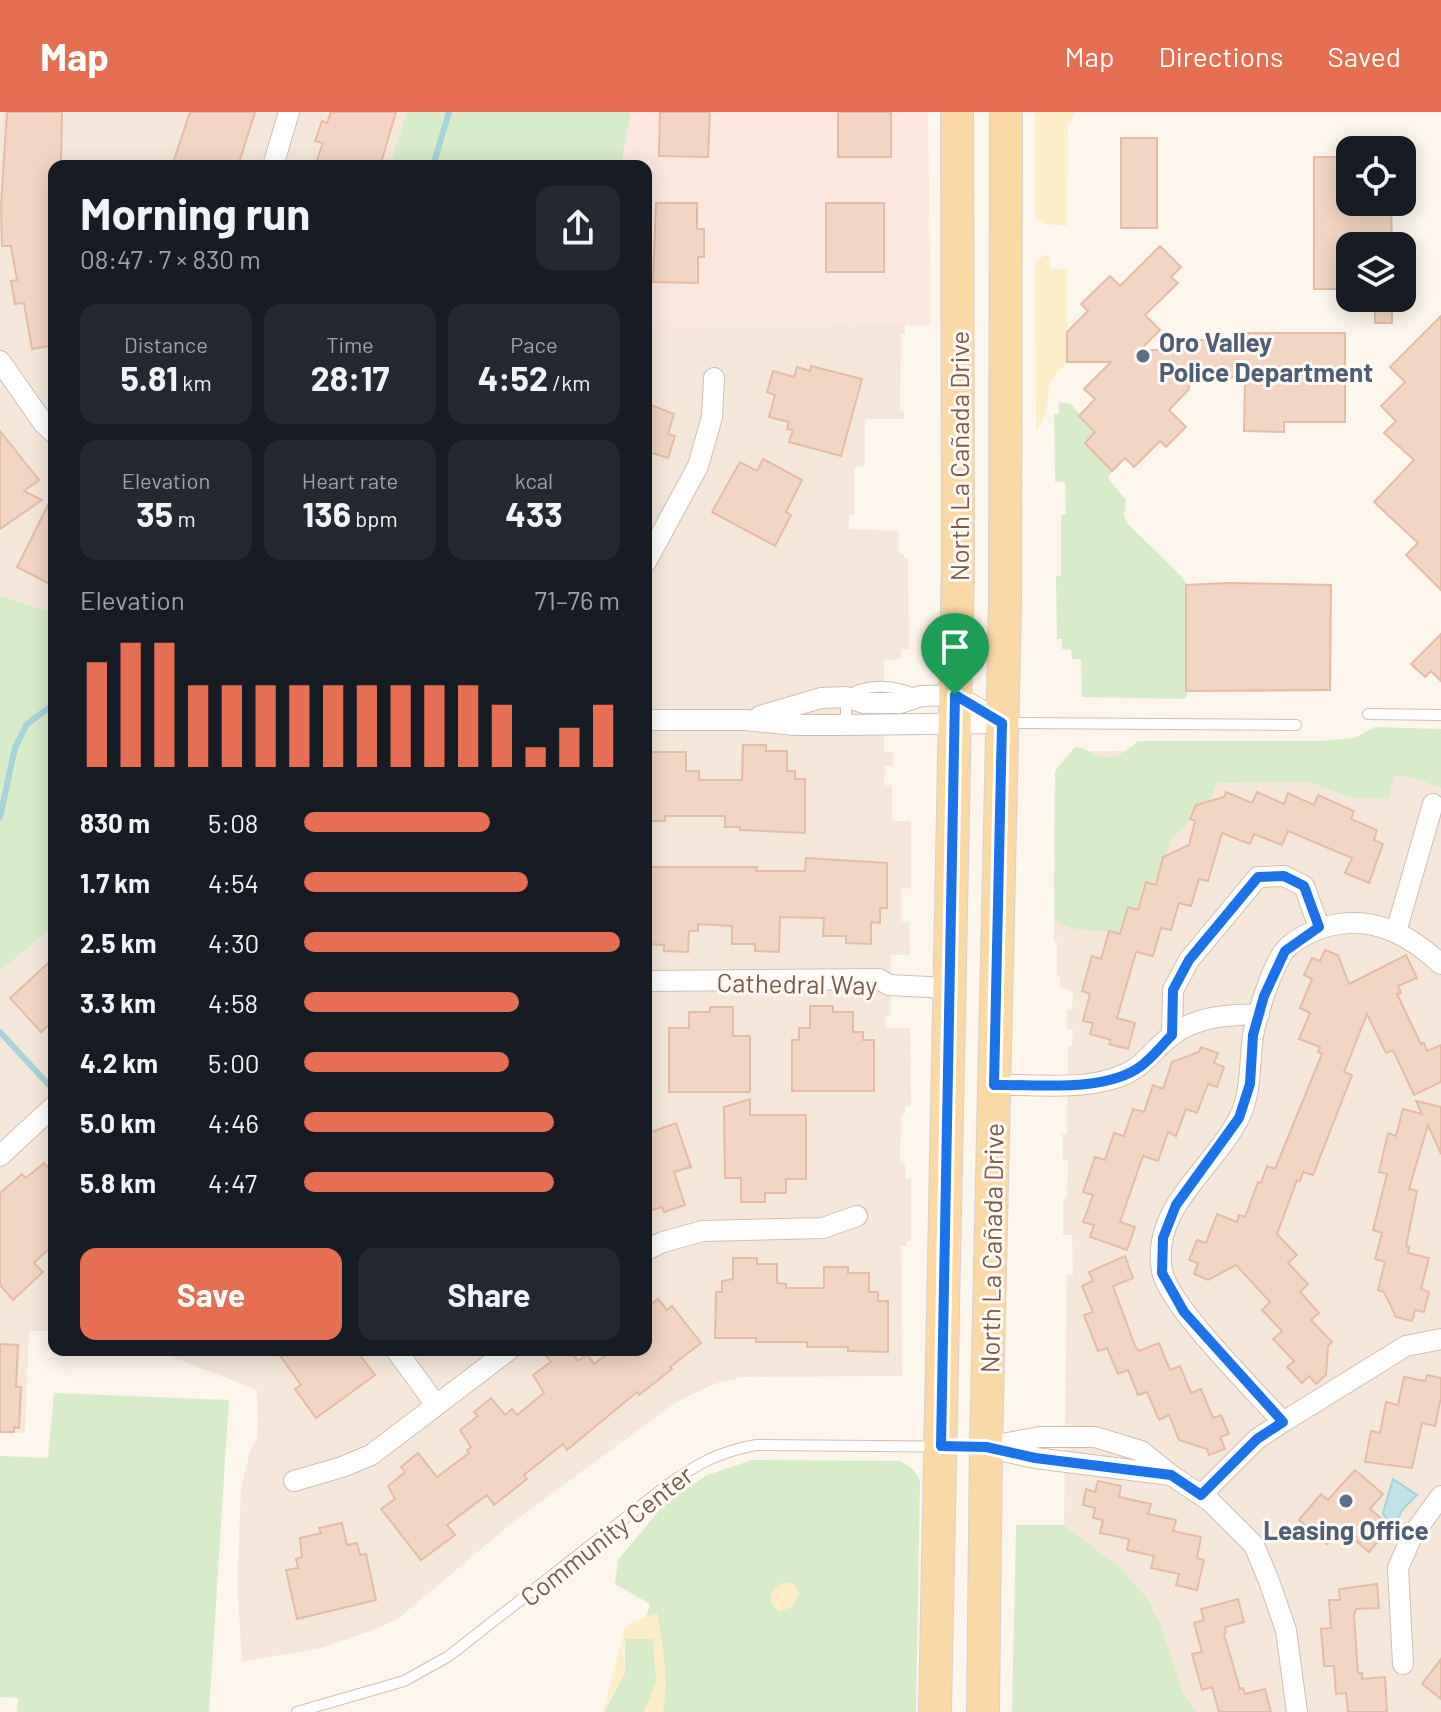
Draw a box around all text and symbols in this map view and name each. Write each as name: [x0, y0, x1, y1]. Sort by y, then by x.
text: Map: [40, 33, 109, 79]
text: Map: [1065, 39, 1114, 73]
text: Directions: [1158, 39, 1284, 73]
text: Saved: [1328, 39, 1401, 73]
map controls: [1336, 136, 1416, 312]
button: locate: [1336, 136, 1416, 216]
text: Morning run: [80, 186, 310, 239]
button: share: [536, 186, 620, 270]
button: layers: [1336, 232, 1416, 312]
text: 08:47 · 7 × 830 m: [80, 243, 261, 274]
place label: Oro Valley Police Department: [1159, 326, 1373, 387]
text: Distance: [124, 331, 208, 357]
text: Time: [326, 331, 374, 357]
text: Pace: [510, 331, 558, 357]
street label: North La Cañada Drive: [943, 331, 974, 581]
marker: Oro Valley Police Department: [1134, 347, 1152, 365]
text: 5.81: [120, 357, 178, 398]
text: 28:17: [311, 357, 389, 398]
text: 4:52: [478, 357, 548, 398]
text: km: [178, 369, 212, 395]
text: /km: [548, 369, 590, 395]
text: Elevation: [122, 467, 210, 493]
text: Heart rate: [302, 467, 398, 493]
text: kcal: [515, 467, 553, 493]
text: 35: [136, 493, 173, 534]
text: 136: [302, 493, 351, 534]
text: 433: [505, 493, 563, 534]
text: m: [173, 505, 196, 531]
text: bpm: [351, 505, 398, 531]
text: Elevation: [80, 584, 185, 615]
text: 71–76 m: [534, 584, 620, 615]
pin: [921, 613, 989, 695]
icon: arrive: [933, 625, 977, 669]
text: 830 m: [80, 807, 150, 838]
text: 5:08: [208, 807, 258, 838]
text: 1.7 km: [80, 867, 150, 898]
text: 4:54: [208, 867, 259, 898]
text: 2.5 km: [80, 927, 156, 958]
text: 4:30: [208, 927, 259, 958]
street label: Cathedral Way: [716, 966, 878, 1000]
text: 3.3 km: [80, 987, 156, 1018]
text: 4:58: [208, 987, 258, 1018]
text: 4.2 km: [80, 1047, 158, 1078]
text: 5:00: [208, 1047, 260, 1078]
text: 5.0 km: [80, 1107, 156, 1138]
text: 4:46: [208, 1107, 259, 1138]
street label: North La Cañada Drive: [973, 1123, 1009, 1373]
text: 5.8 km: [80, 1167, 156, 1198]
text: 4:47: [208, 1167, 257, 1198]
button: Save: [80, 1248, 342, 1340]
button: Share: [358, 1248, 620, 1340]
street label: Community Center: [514, 1458, 699, 1612]
marker: Leasing Office: [1337, 1492, 1355, 1510]
place label: Leasing Office: [1263, 1514, 1429, 1545]

